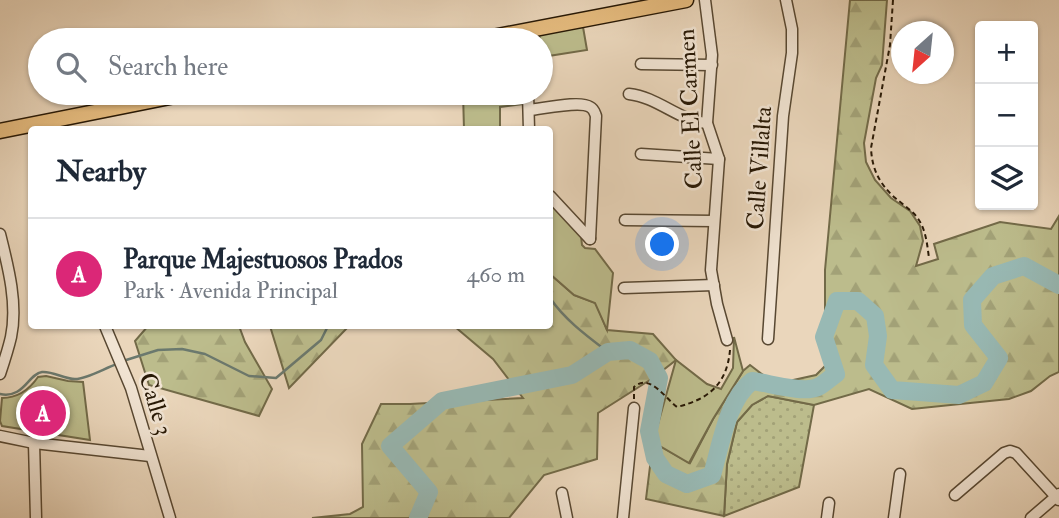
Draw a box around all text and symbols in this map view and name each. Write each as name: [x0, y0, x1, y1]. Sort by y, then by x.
north arrow: [891, 21, 954, 84]
map controls: [975, 21, 1038, 210]
button: +: [975, 21, 1038, 84]
search box: [28, 28, 553, 105]
street label: Calle El Carmen: [671, 28, 710, 190]
icon: search: [52, 48, 90, 86]
text: Search here: [108, 51, 228, 83]
button: −: [975, 84, 1038, 147]
street label: Calle Villalta: [740, 104, 779, 231]
button: layers: [975, 147, 1038, 210]
text: Nearby: [56, 153, 146, 190]
your location: [645, 227, 679, 261]
text: Parque Majestuosos Prados: [123, 244, 403, 276]
text: A: [72, 260, 86, 289]
text: 460 m: [467, 260, 525, 289]
text: Park · Avenida Principal: [123, 276, 338, 305]
street label: Calle 3: [131, 369, 180, 439]
pin: A: [20, 387, 66, 439]

